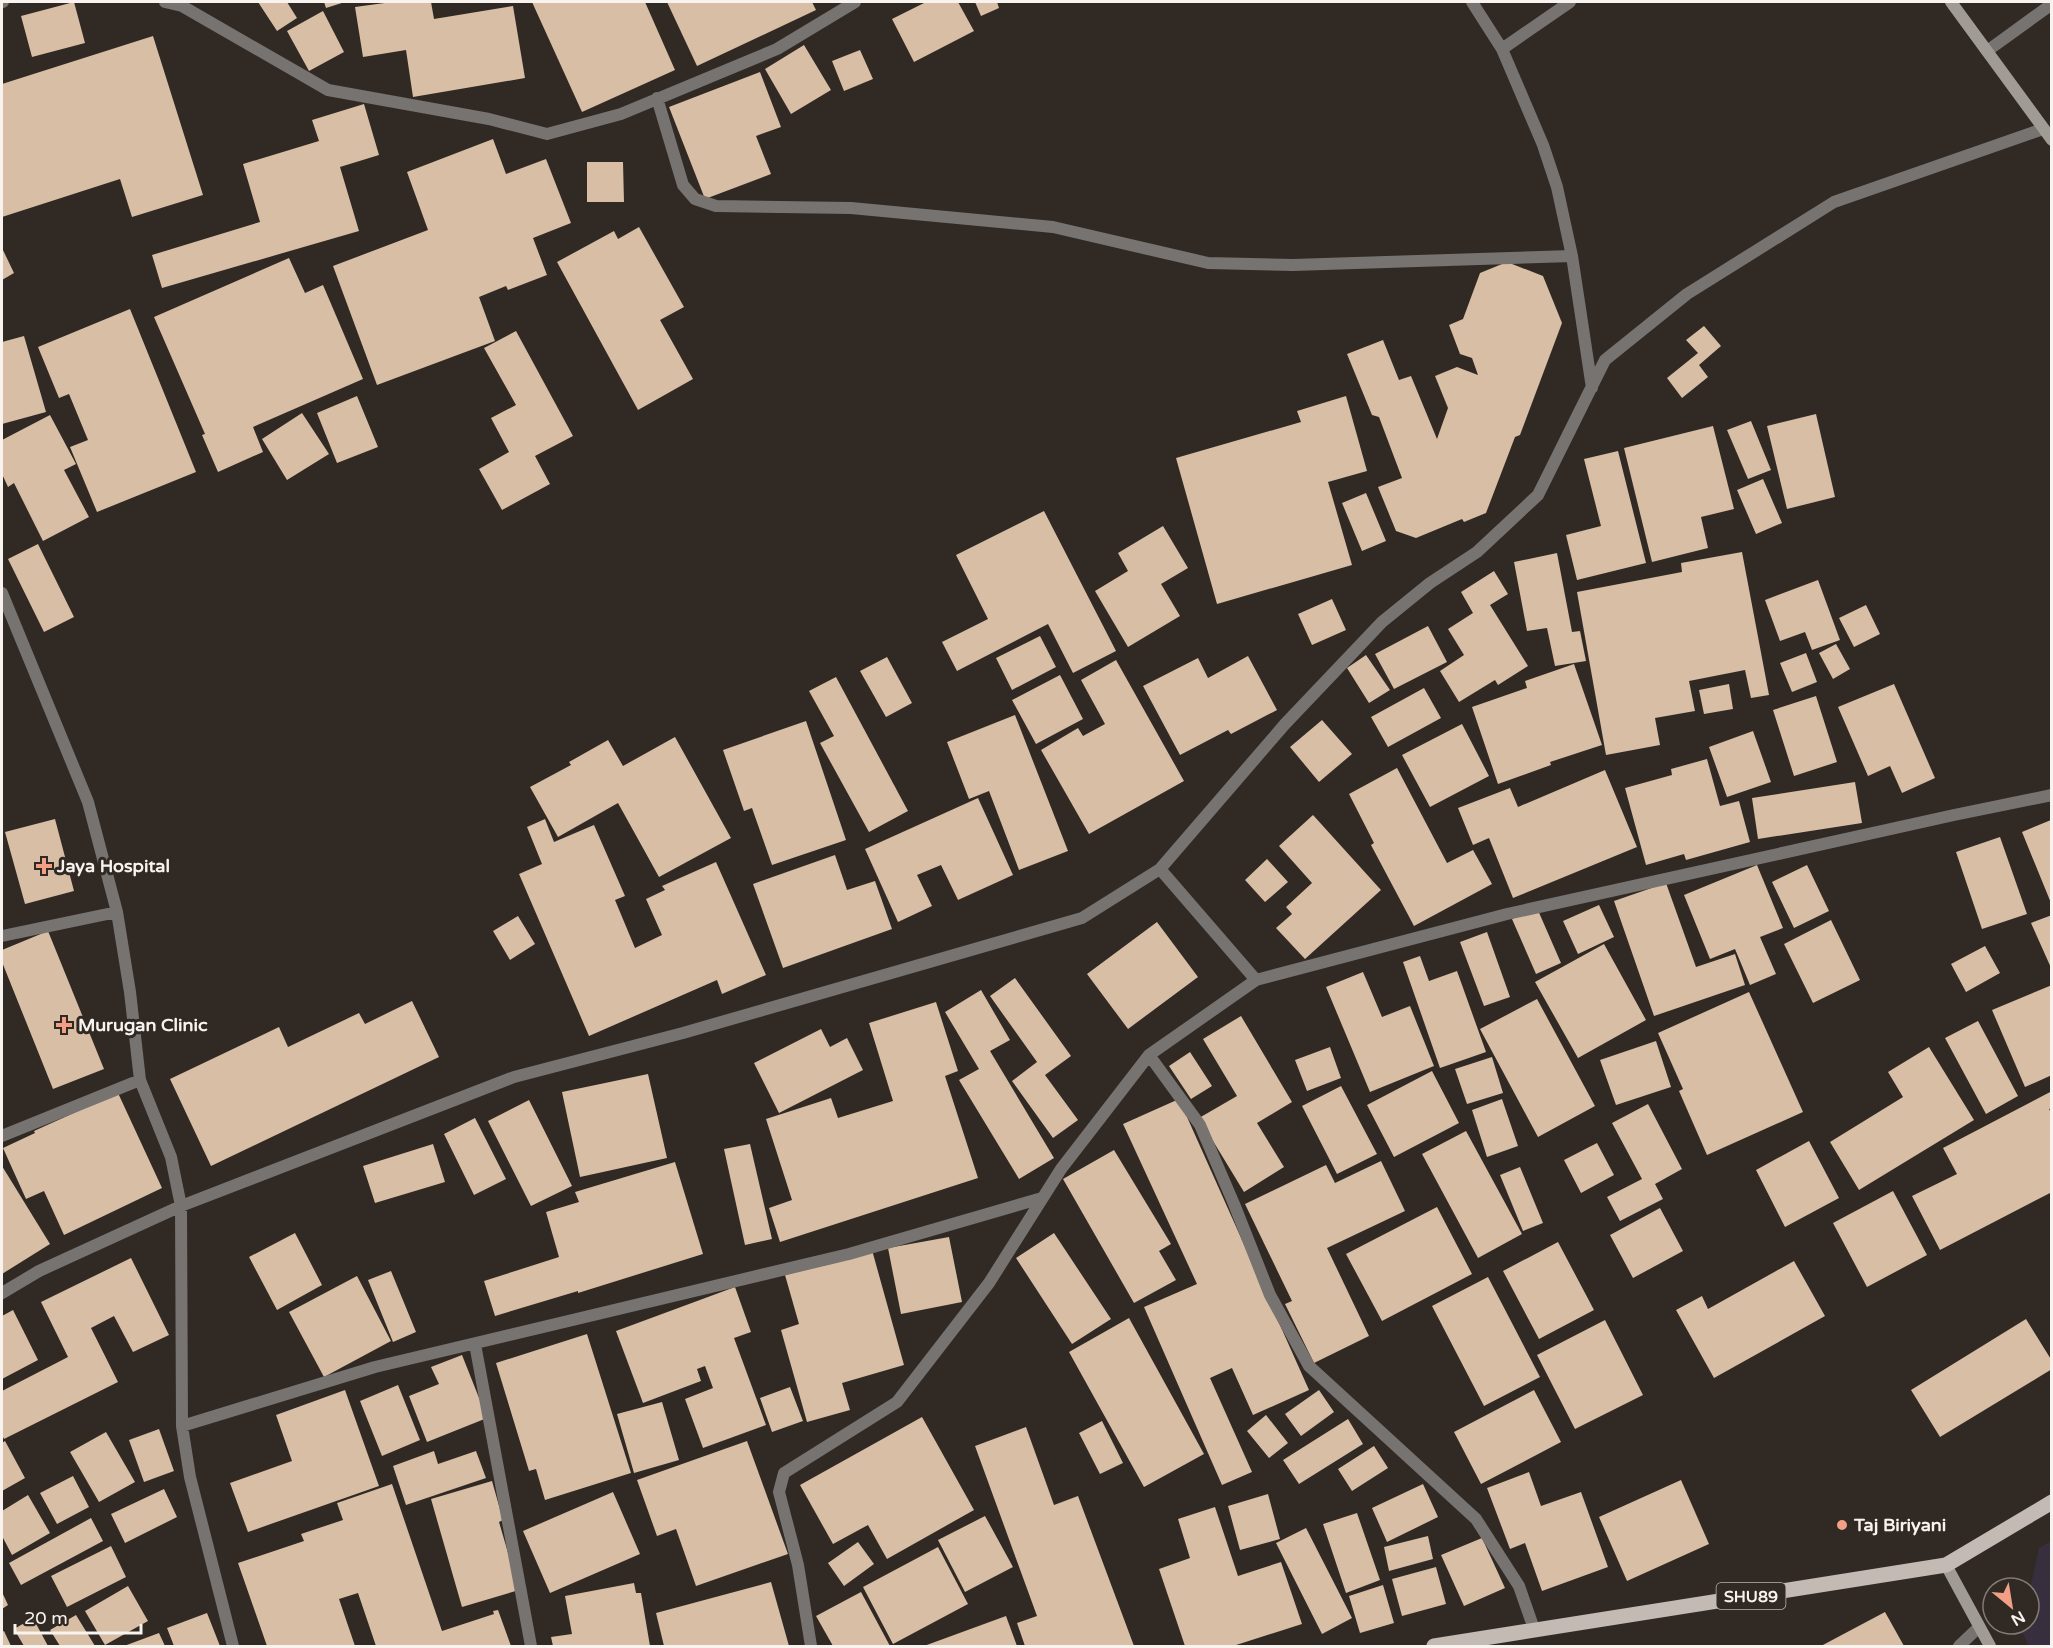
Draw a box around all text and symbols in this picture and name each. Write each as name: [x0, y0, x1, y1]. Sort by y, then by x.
place label: Jaya Hospital: [56, 855, 170, 877]
marker: Jaya Hospital: [35, 857, 53, 875]
place label: Murugan Clinic: [78, 1014, 208, 1036]
marker: Murugan Clinic: [55, 1016, 73, 1034]
place label: Taj Biriyani: [1853, 1514, 1946, 1536]
marker: Taj Biriyani: [1835, 1518, 1849, 1532]
north arrow: [1981, 1576, 2041, 1636]
road number: SHU89: [1716, 1583, 1786, 1609]
scale bar: [15, 1597, 141, 1635]
text: N: [2007, 1606, 2029, 1630]
text: 20 m: [24, 1607, 68, 1629]

